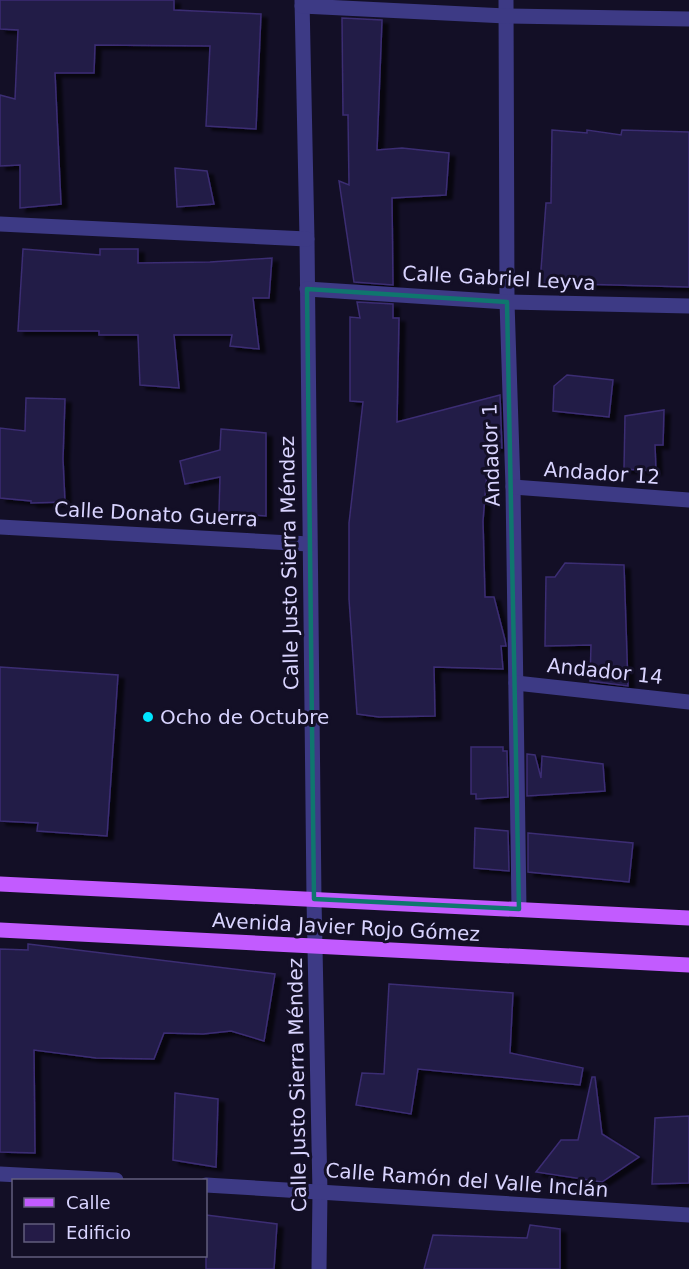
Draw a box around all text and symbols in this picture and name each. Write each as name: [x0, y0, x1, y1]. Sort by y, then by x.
street label: Calle Gabriel Leyva: [402, 261, 596, 295]
street label: Andador 1: [477, 403, 505, 507]
street label: Calle Justo Sierra Méndez: [275, 436, 303, 690]
street label: Andador 12: [543, 457, 661, 489]
street label: Calle Donato Guerra: [54, 497, 258, 531]
street label: Andador 14: [546, 653, 664, 689]
place label: Ocho de Octubre: [160, 705, 329, 729]
marker: Ocho de Octubre: [141, 710, 155, 724]
street label: Avenida Javier Rojo Gómez: [212, 908, 480, 946]
street label: Calle Justo Sierra Méndez: [283, 958, 311, 1212]
street label: Calle Ramón del Valle Inclán: [325, 1158, 609, 1202]
legend: [12, 1179, 207, 1257]
text: Calle: [66, 1192, 111, 1213]
text: Edificio: [66, 1222, 131, 1243]

